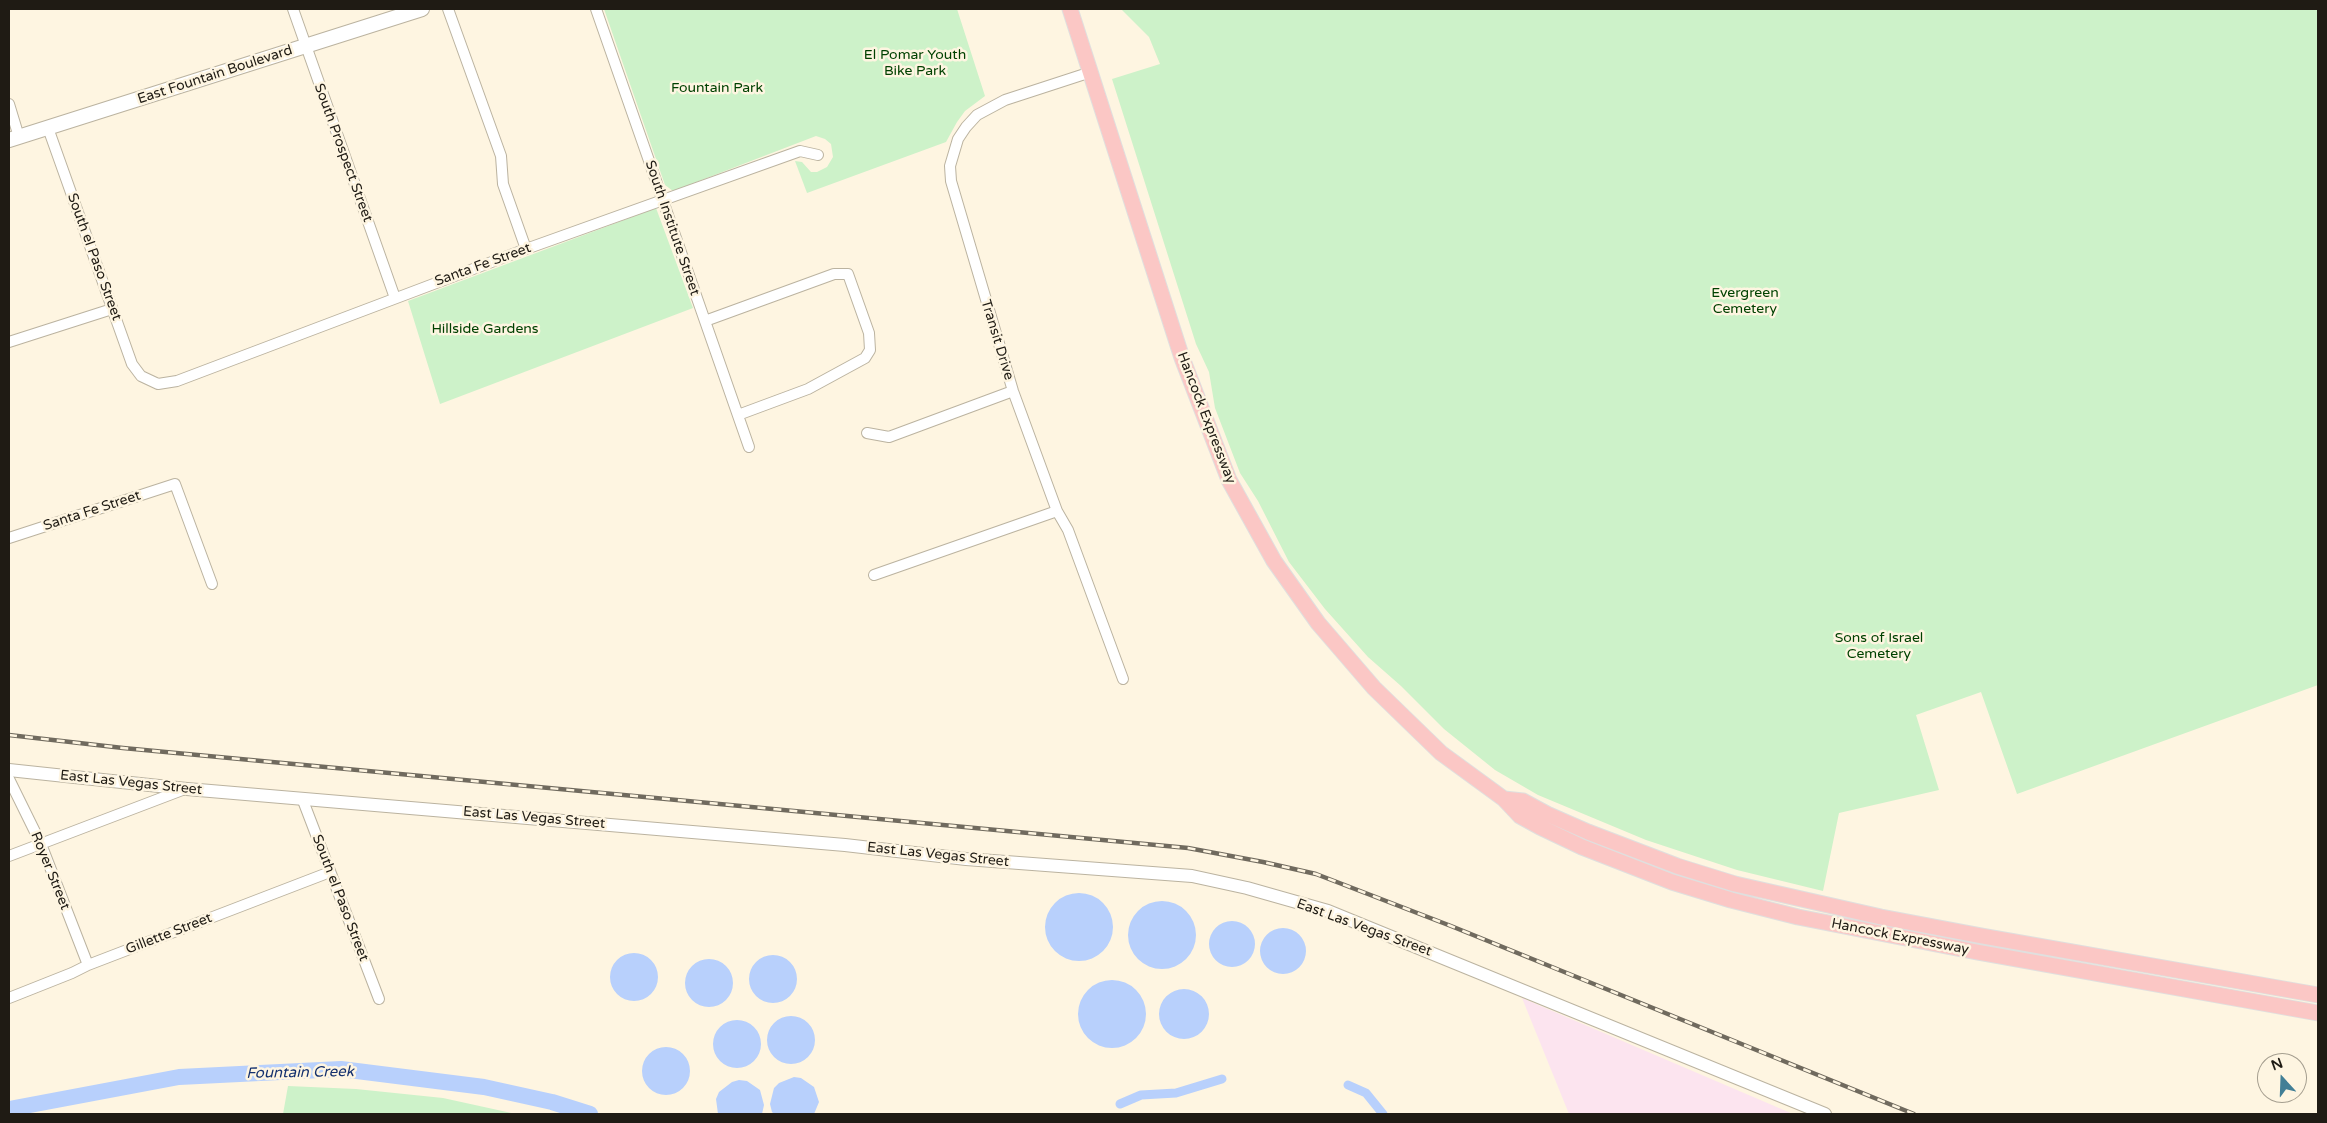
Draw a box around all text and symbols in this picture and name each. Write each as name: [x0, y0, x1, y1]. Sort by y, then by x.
street label: East Fountain Boulevard: [135, 42, 295, 108]
park label: El Pomar Youth Bike Park: [864, 47, 966, 80]
park label: Fountain Park: [671, 80, 763, 96]
street label: South Prospect Street: [310, 81, 376, 225]
street label: South Institute Street: [641, 158, 703, 298]
street label: South el Paso Street: [63, 191, 125, 323]
street label: Santa Fe Street: [433, 240, 533, 290]
park label: Evergreen Cemetery: [1711, 285, 1779, 318]
street label: Transit Drive: [977, 298, 1017, 382]
park label: Hillside Gardens: [431, 321, 539, 337]
street label: Hancock Expressway: [1173, 350, 1239, 486]
street label: Santa Fe Street: [41, 487, 143, 535]
park label: Sons of Israel Cemetery: [1835, 630, 1923, 662]
street label: East Las Vegas Street: [59, 767, 203, 799]
street label: East Las Vegas Street: [462, 803, 606, 833]
street label: Royer Street: [27, 829, 73, 913]
street label: South el Paso Street: [308, 832, 372, 964]
street label: East Las Vegas Street: [866, 839, 1010, 871]
street label: East Las Vegas Street: [1294, 896, 1434, 960]
street label: Gillette Street: [123, 910, 215, 958]
street label: Hancock Expressway: [1830, 915, 1970, 959]
north arrow: [2257, 1053, 2307, 1103]
text: N: [2269, 1054, 2285, 1074]
water label: Fountain Creek: [246, 1063, 354, 1083]

